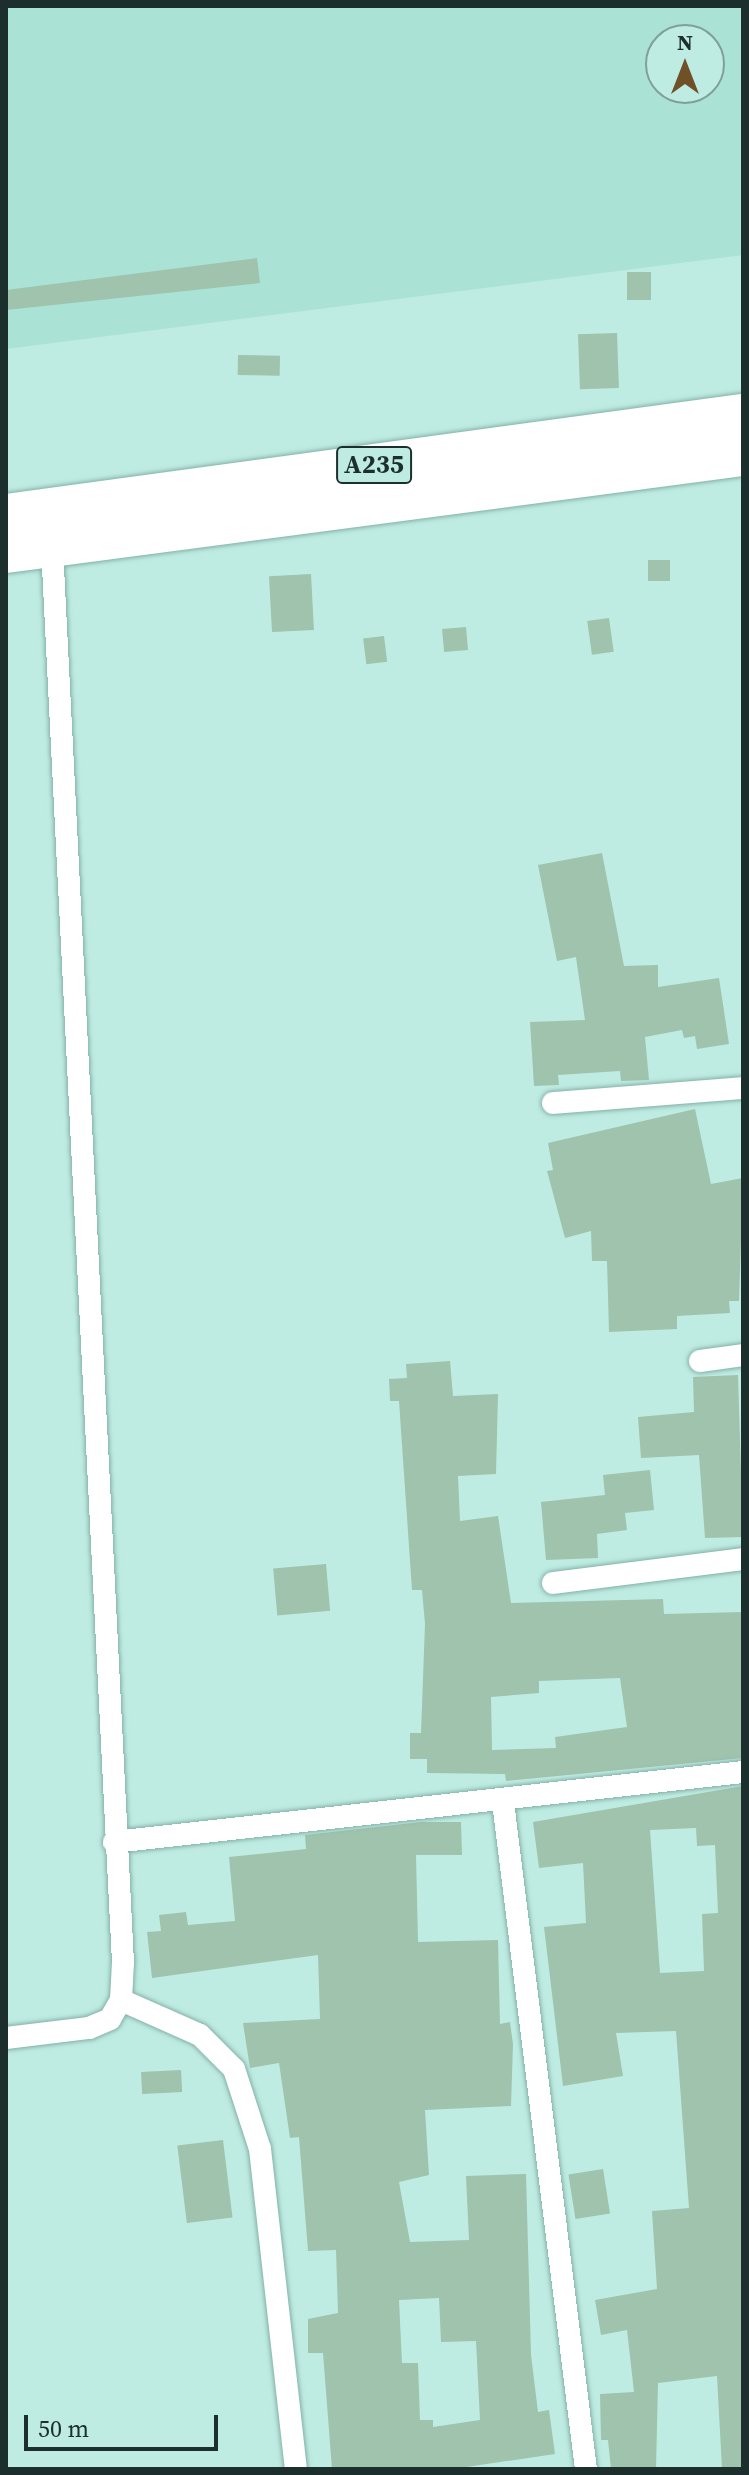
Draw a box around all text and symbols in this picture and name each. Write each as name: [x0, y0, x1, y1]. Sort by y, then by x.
north arrow: [645, 24, 725, 104]
text: N: [677, 27, 693, 57]
road number: A235: [336, 443, 412, 487]
scale bar: [28, 2399, 222, 2449]
text: 50 m: [38, 2412, 89, 2445]

